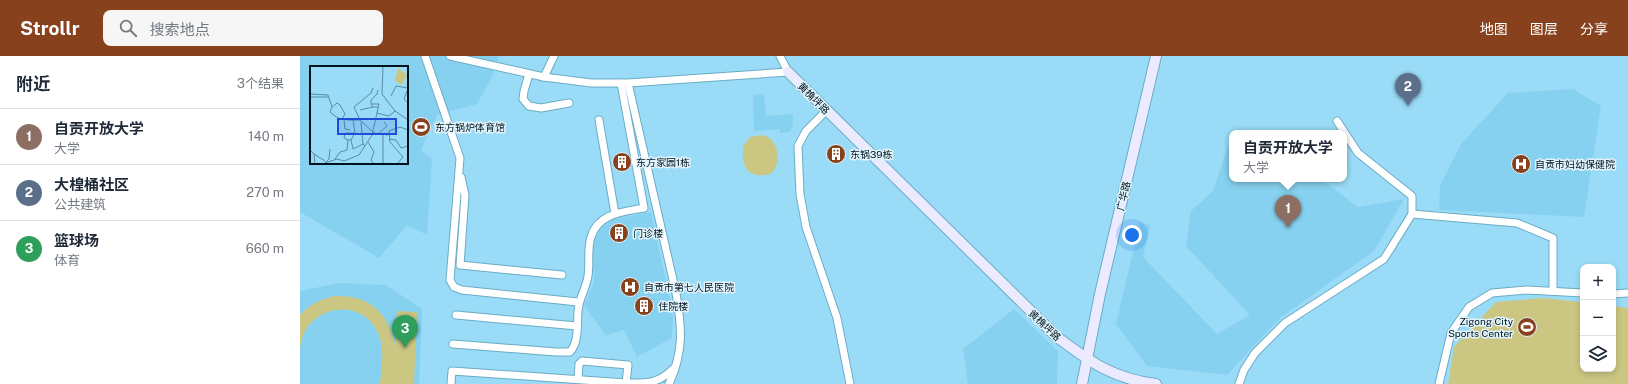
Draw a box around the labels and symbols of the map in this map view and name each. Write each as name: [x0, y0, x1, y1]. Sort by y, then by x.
inset map: [310, 66, 408, 164]
pin: 2: [1395, 73, 1421, 106]
street label: 黄桷坪路: [796, 80, 832, 116]
sports icon: 东方锅炉体育馆: [410, 116, 432, 138]
place label: 东方锅炉体育馆: [435, 121, 505, 133]
building icon: 东锅39栋: [825, 143, 847, 165]
place label: 东锅39栋: [850, 148, 892, 160]
building icon: 东方家园1栋: [611, 151, 633, 173]
hospital icon: 自贡市妇幼保健院: [1510, 153, 1532, 175]
place label: 东方家园1栋: [636, 156, 690, 168]
place label: 自贡市妇幼保健院: [1535, 158, 1615, 170]
street label: 广华路: [1114, 180, 1132, 212]
pin: 1: [1275, 195, 1301, 228]
building icon: 门诊楼: [608, 222, 630, 244]
your location: [1122, 225, 1142, 245]
place label: 门诊楼: [633, 227, 663, 239]
hospital icon: 自贡市第七人民医院: [619, 276, 641, 298]
place label: 自贡市第七人民医院: [644, 281, 734, 293]
building icon: 住院楼: [633, 295, 655, 317]
place label: 住院楼: [658, 300, 688, 312]
street label: 黄桷坪路: [1026, 307, 1064, 343]
pin: 3: [392, 315, 418, 348]
place label: Zigong City Sports Center: [1448, 315, 1514, 339]
sports icon: Zigong City Sports Center: [1516, 316, 1538, 338]

